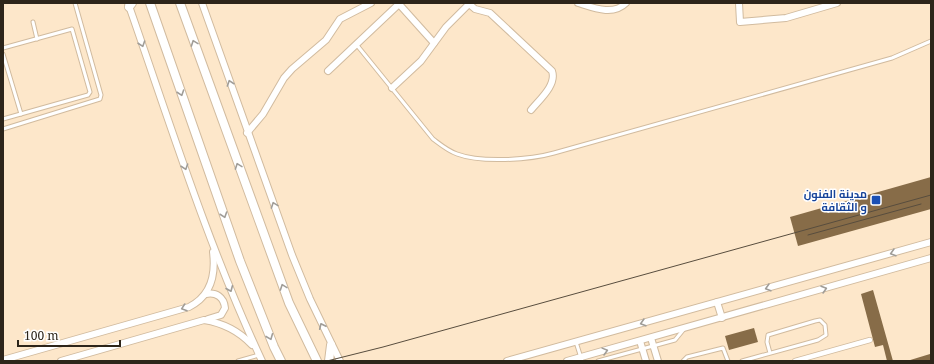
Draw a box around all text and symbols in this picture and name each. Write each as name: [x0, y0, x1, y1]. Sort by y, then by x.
one-way arrow: [138, 40, 146, 47]
one-way arrow: [191, 40, 199, 47]
one-way arrow: [226, 80, 235, 87]
one-way arrow: [177, 89, 185, 96]
one-way arrow: [234, 162, 242, 169]
one-way arrow: [180, 163, 189, 170]
place label: مدينة الفنون و الثقافة: [804, 186, 867, 215]
marker: مدينة الفنون و الثقافة: [870, 194, 882, 206]
one-way arrow: [270, 202, 279, 209]
one-way arrow: [220, 212, 228, 219]
one-way arrow: [890, 248, 897, 257]
one-way arrow: [765, 283, 772, 292]
one-way arrow: [225, 284, 233, 292]
one-way arrow: [279, 284, 288, 291]
one-way arrow: [821, 285, 828, 294]
one-way arrow: [181, 303, 188, 312]
one-way arrow: [640, 318, 647, 327]
scale bar: [18, 322, 120, 348]
one-way arrow: [319, 323, 327, 330]
text: 100 m: [24, 327, 59, 344]
one-way arrow: [265, 333, 273, 340]
one-way arrow: [601, 347, 608, 356]

